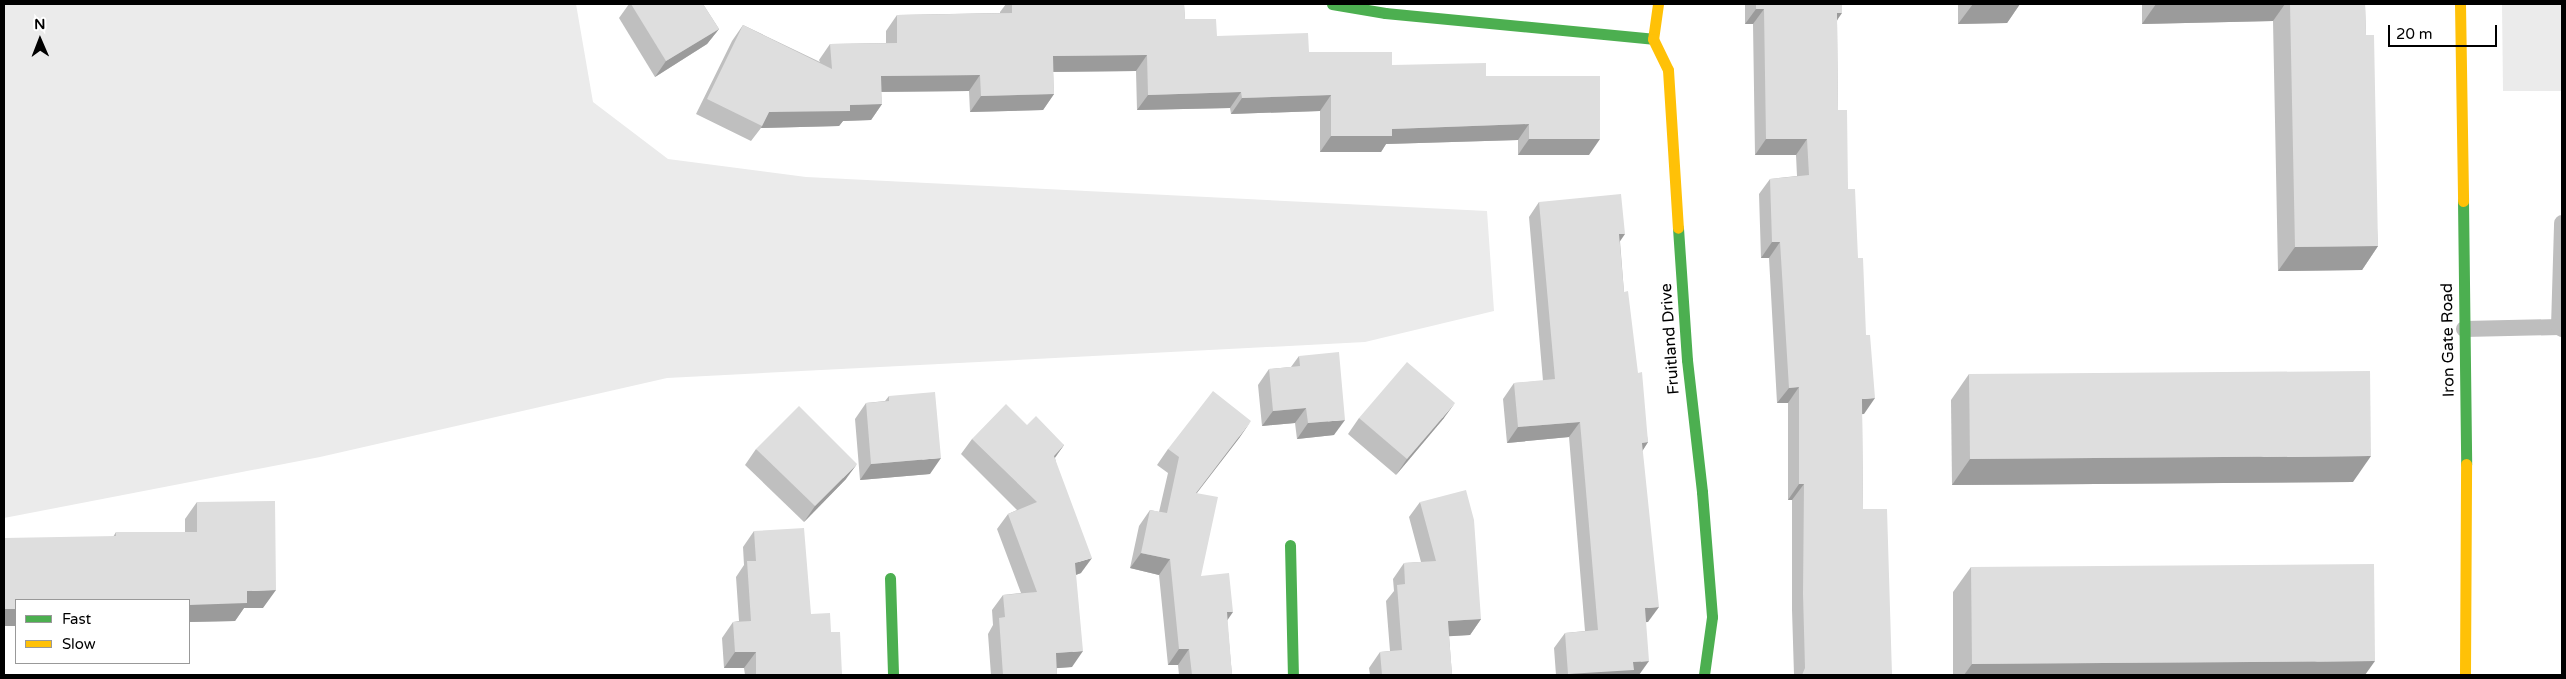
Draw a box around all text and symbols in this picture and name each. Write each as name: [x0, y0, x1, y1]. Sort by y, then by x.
north arrow: [15, 15, 65, 65]
scale bar: [2391, 15, 2500, 47]
text: N: [34, 16, 46, 33]
text: 20 m: [2396, 25, 2433, 43]
street label: Fruitland Drive: [1657, 283, 1683, 395]
street label: Iron Gate Road: [2437, 283, 2459, 397]
legend: [15, 599, 190, 664]
text: Fast: [62, 610, 91, 628]
text: Slow: [62, 635, 96, 653]

